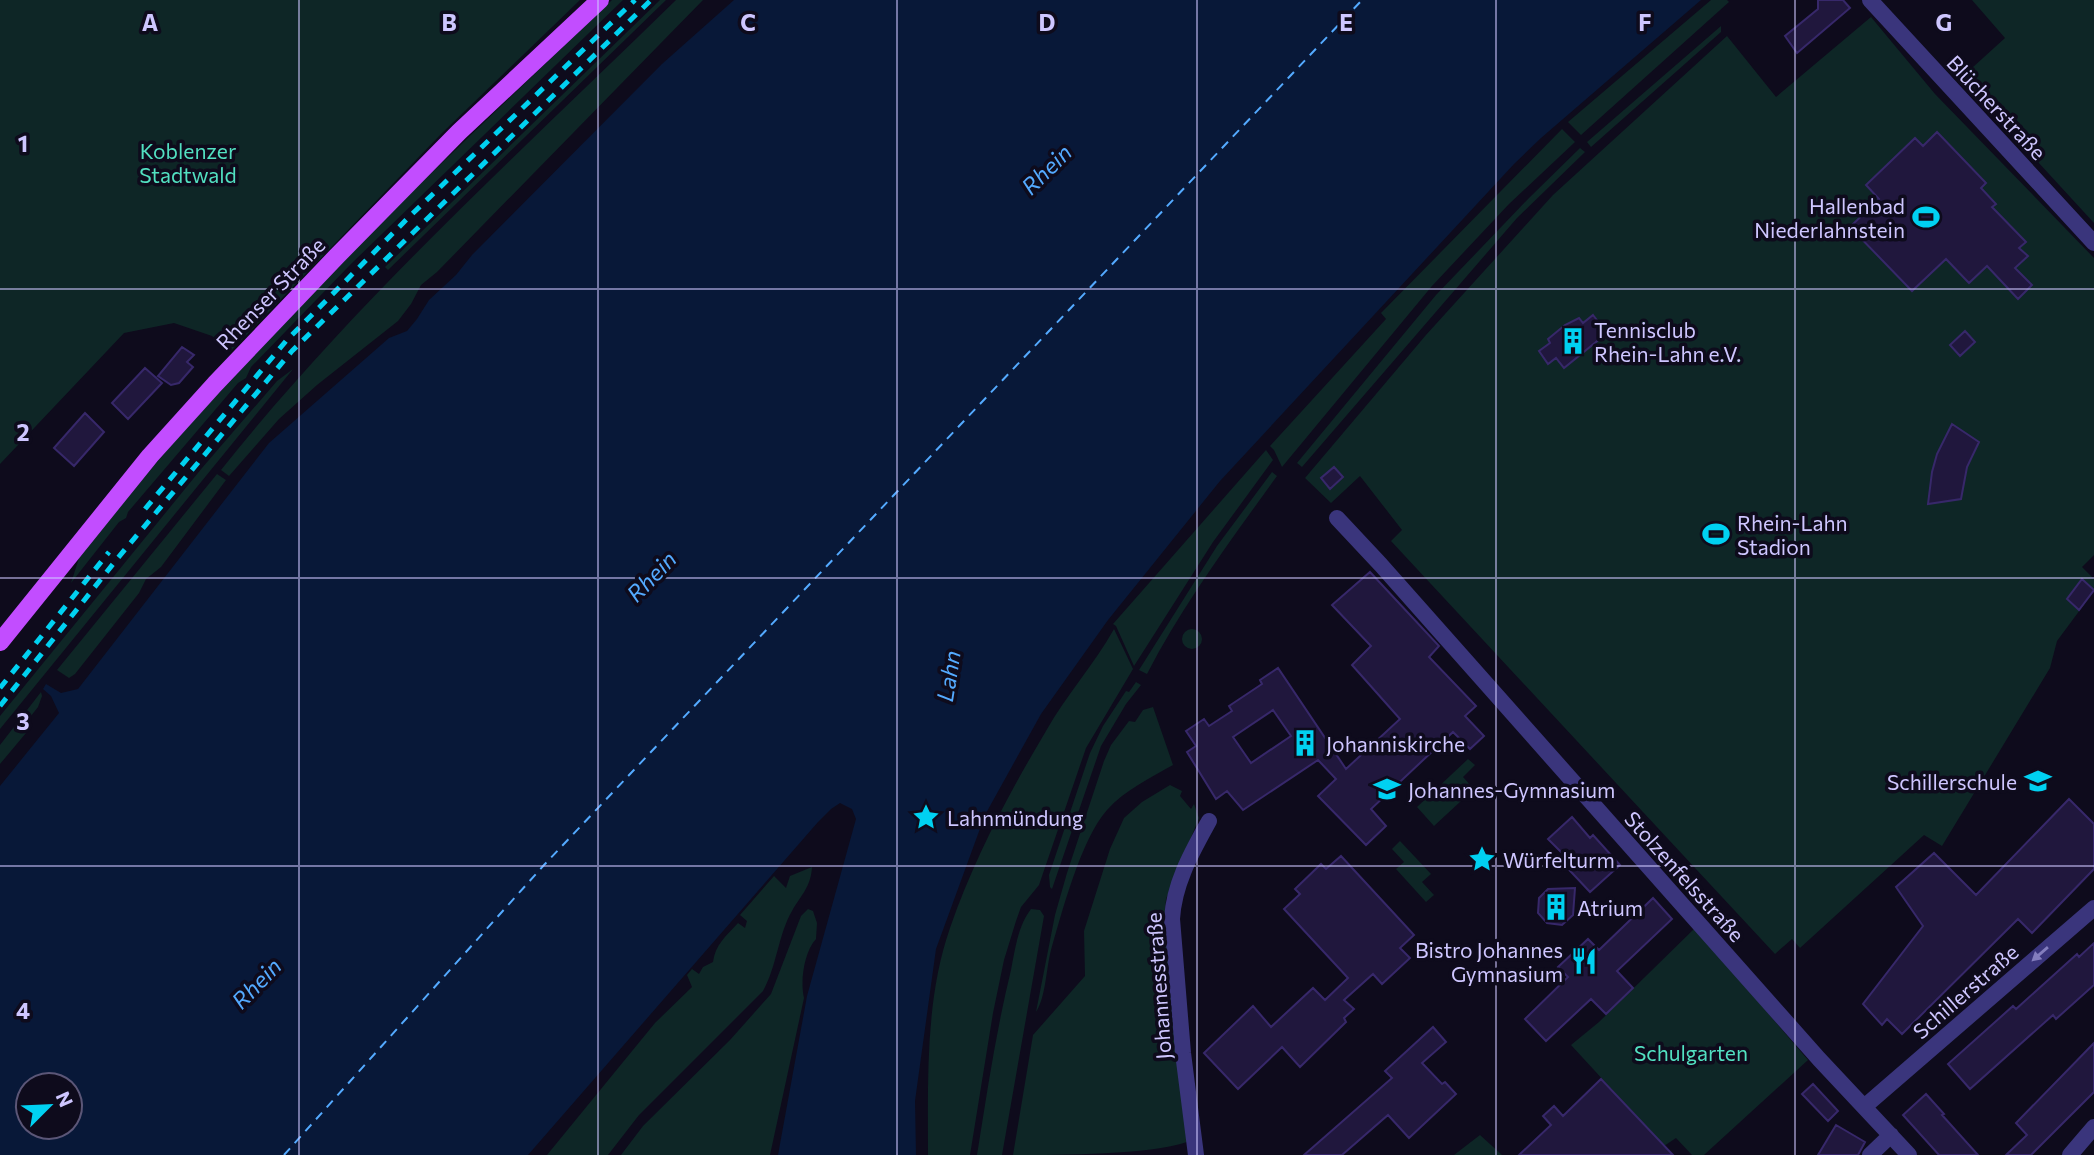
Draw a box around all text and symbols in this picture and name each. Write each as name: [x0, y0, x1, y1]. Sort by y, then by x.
text: A: [142, 8, 159, 36]
text: B: [441, 8, 457, 36]
text: C: [740, 8, 756, 36]
text: D: [1039, 8, 1056, 36]
text: E: [1339, 8, 1353, 36]
text: F: [1638, 8, 1652, 36]
text: G: [1936, 8, 1952, 36]
street label: Blücherstraße: [1942, 50, 2052, 164]
text: 1: [18, 129, 28, 157]
park label: Koblenzer Stadtwald: [139, 138, 237, 187]
water label: Rhein: [1015, 138, 1077, 200]
place label: Hallenbad Niederlahnstein: [1754, 193, 1905, 242]
sports icon: Hallenbad Niederlahnstein: [1911, 202, 1941, 232]
street label: Rhenser Straße: [210, 232, 330, 354]
place label: Tennisclub Rhein-Lahn e.V.: [1594, 317, 1741, 366]
building icon: Tennisclub Rhein-Lahn e.V.: [1558, 326, 1588, 356]
text: 2: [16, 418, 30, 446]
place label: Rhein-Lahn Stadion: [1737, 510, 1848, 559]
sports icon: Rhein-Lahn Stadion: [1701, 519, 1731, 549]
water label: Rhein: [620, 545, 682, 607]
water label: Lahn: [930, 648, 966, 704]
text: 3: [16, 707, 30, 735]
building icon: Johanniskirche: [1290, 728, 1320, 758]
place label: Johanniskirche: [1326, 731, 1465, 756]
school or university icon: Schillerschule: [2023, 766, 2053, 796]
place label: Schillerschule: [1887, 769, 2017, 794]
school or university icon: Johannes-Gymnasium: [1372, 774, 1402, 804]
place label: Johannes-Gymnasium: [1408, 777, 1615, 802]
place icon: Lahnmündung: [911, 802, 941, 832]
place label: Lahnmündung: [947, 805, 1083, 830]
street label: Stolzenfelsstraße: [1620, 806, 1750, 946]
place icon: Würfelturm: [1467, 844, 1497, 874]
place label: Würfelturm: [1503, 847, 1615, 872]
building icon: Atrium: [1541, 892, 1571, 922]
place label: Atrium: [1577, 895, 1643, 920]
street label: Johannesstraße: [1140, 912, 1176, 1060]
place label: Bistro Johannes Gymnasium: [1415, 937, 1563, 986]
street label: Schillerstraße: [1907, 939, 2023, 1043]
restaurant icon: Bistro Johannes Gymnasium: [1569, 946, 1599, 976]
one-way arrow: [2031, 946, 2049, 962]
water label: Rhein: [225, 952, 287, 1014]
text: 4: [16, 996, 30, 1024]
park label: Schulgarten: [1634, 1040, 1748, 1065]
north arrow: [14, 1071, 84, 1141]
text: N: [52, 1088, 78, 1110]

